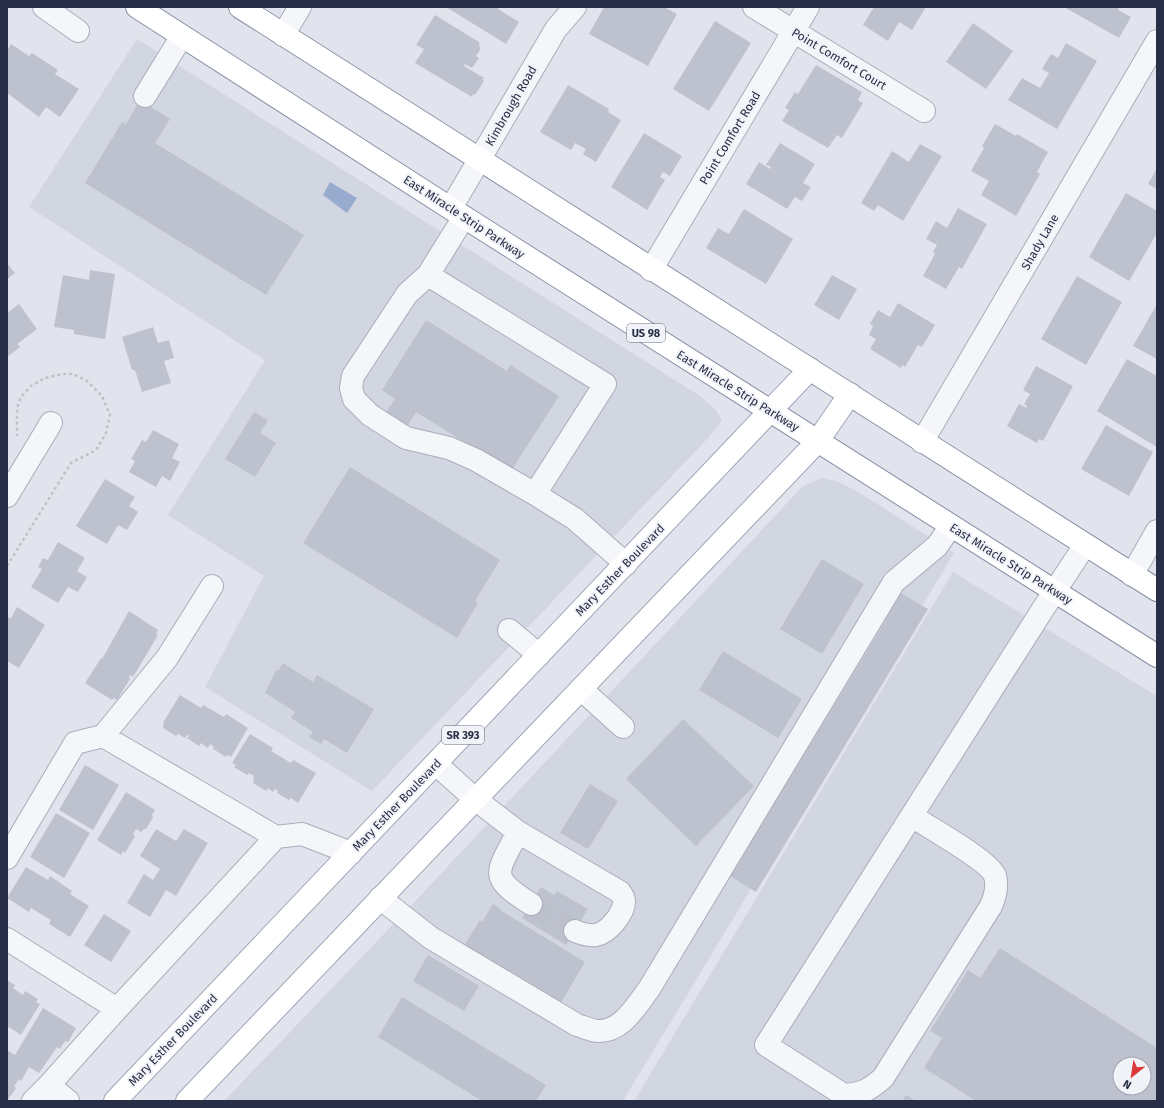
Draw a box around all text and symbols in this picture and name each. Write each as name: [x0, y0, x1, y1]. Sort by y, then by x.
street label: Point Comfort Court: [789, 25, 889, 93]
street label: Kimbrough Road: [482, 63, 540, 149]
street label: Point Comfort Road: [697, 89, 763, 187]
street label: East Miracle Strip Parkway: [401, 173, 527, 262]
street label: Shady Lane: [1018, 212, 1062, 272]
road number: US 98: [627, 324, 665, 342]
street label: East Miracle Strip Parkway: [674, 348, 802, 435]
street label: Mary Esther Boulevard: [573, 521, 667, 619]
street label: East Miracle Strip Parkway: [947, 521, 1075, 608]
road number: SR 393: [442, 726, 484, 744]
street label: Mary Esther Boulevard: [350, 756, 444, 854]
street label: Mary Esther Boulevard: [126, 991, 220, 1089]
north arrow: [1112, 1056, 1152, 1096]
text: N: [1121, 1077, 1134, 1092]

